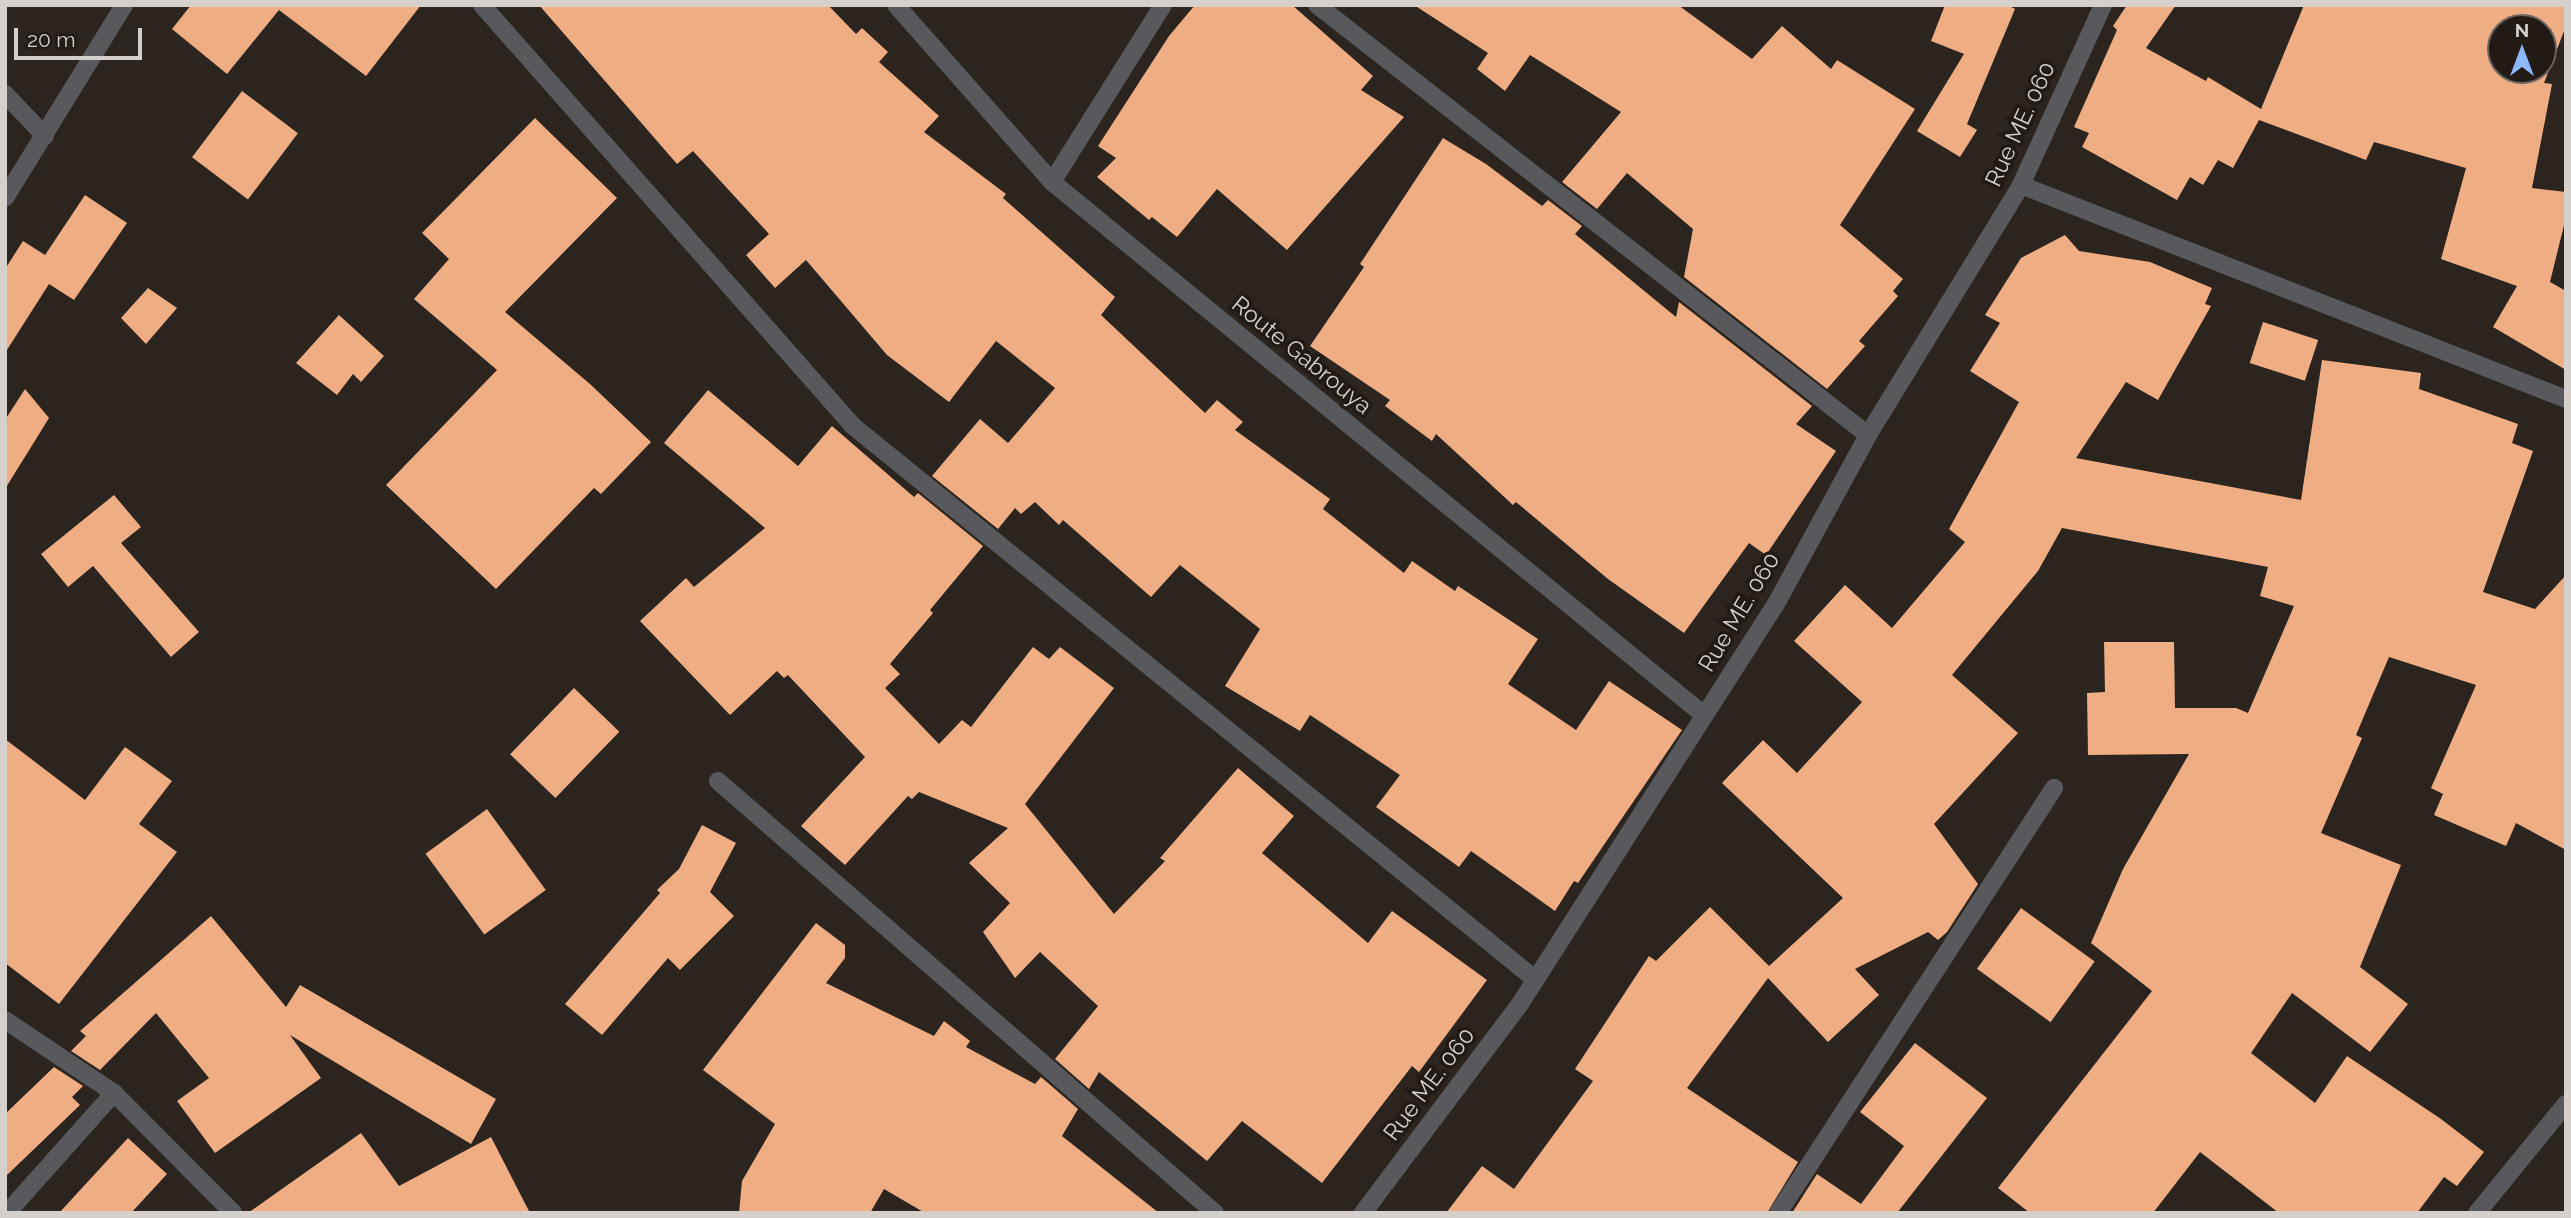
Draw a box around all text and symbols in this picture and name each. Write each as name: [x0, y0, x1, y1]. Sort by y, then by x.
scale bar: [18, 14, 145, 58]
north arrow: [2487, 14, 2557, 84]
text: N: [2515, 19, 2529, 41]
text: 20 m: [27, 27, 75, 52]
street label: Rue ME. 060: [1979, 57, 2061, 191]
street label: Route Gabrouya: [1227, 290, 1377, 420]
street label: Rue ME. 060: [1693, 547, 1785, 677]
street label: Rue ME. 060: [1378, 1022, 1480, 1146]

